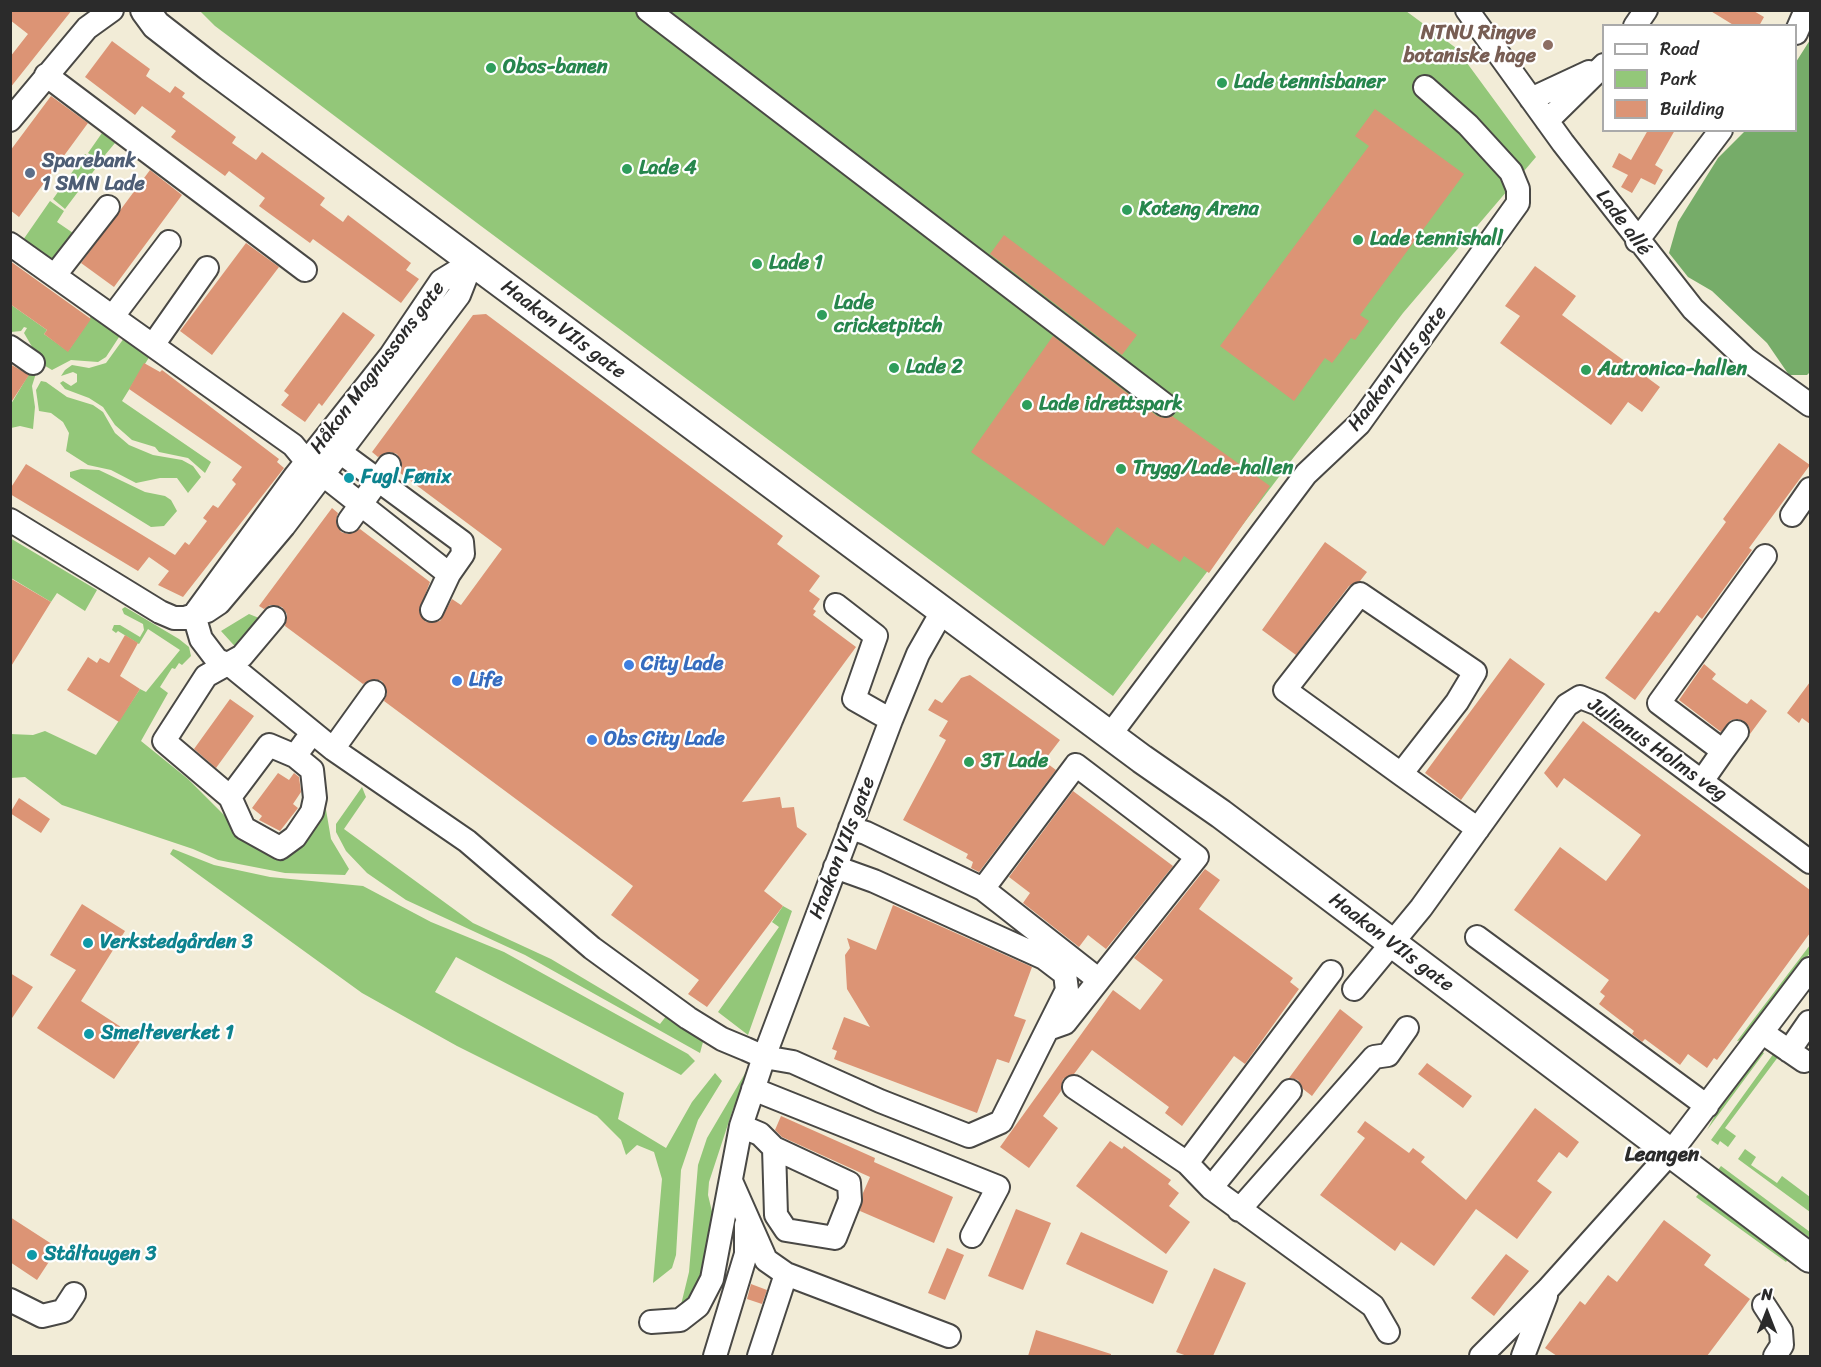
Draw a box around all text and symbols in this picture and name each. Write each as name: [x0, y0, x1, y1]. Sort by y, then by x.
place label: NTNU Ringve botaniske hage: [1404, 22, 1536, 69]
legend: [1602, 24, 1797, 132]
text: Road: [1660, 33, 1699, 65]
marker: NTNU Ringve botaniske hage: [1541, 38, 1555, 52]
place label: Obos-banen: [503, 56, 607, 80]
marker: Obos-banen: [484, 61, 498, 75]
text: Park: [1660, 63, 1697, 95]
place label: Lade tennisbaner: [1234, 71, 1385, 95]
marker: Lade tennisbaner: [1215, 76, 1229, 90]
text: Building: [1660, 93, 1724, 125]
place label: Sparebank 1 SMN Lade: [42, 150, 145, 197]
place label: Lade 4: [639, 157, 697, 181]
marker: Lade 4: [620, 162, 634, 176]
marker: Sparebank 1 SMN Lade: [23, 166, 37, 180]
street label: Lade allé: [1590, 185, 1656, 261]
place label: Koteng Arena: [1139, 198, 1259, 222]
marker: Koteng Arena: [1120, 203, 1134, 217]
place label: Lade tennishall: [1370, 228, 1503, 252]
marker: Lade tennishall: [1351, 233, 1365, 247]
place label: Lade 1: [769, 252, 823, 276]
marker: Lade 1: [750, 257, 764, 271]
street label: Haakon VIIs gate: [496, 275, 630, 385]
street label: Håkon Magnussons gate: [305, 277, 451, 459]
place label: Lade cricketpitch: [834, 292, 943, 339]
street label: Haakon VIIs gate: [1343, 302, 1453, 436]
marker: Lade cricketpitch: [815, 308, 829, 322]
place label: Lade 2: [906, 356, 963, 380]
place label: Autronica-hallen: [1598, 358, 1747, 382]
marker: Lade 2: [887, 361, 901, 375]
marker: Autronica-hallen: [1579, 363, 1593, 377]
place label: Lade idrettspark: [1039, 393, 1183, 417]
marker: Lade idrettspark: [1020, 398, 1034, 412]
place label: Trygg/Lade-hallen: [1133, 457, 1293, 481]
marker: Trygg/Lade-hallen: [1114, 462, 1128, 476]
place label: Fugl Fønix: [361, 466, 451, 490]
marker: Fugl Fønix: [342, 471, 356, 485]
place label: City Lade: [641, 653, 723, 677]
marker: City Lade: [622, 658, 636, 672]
place label: Life: [469, 669, 503, 693]
marker: Life: [450, 674, 464, 688]
street label: Julianus Holms veg: [1583, 693, 1731, 807]
place label: Obs City Lade: [604, 728, 725, 752]
marker: Obs City Lade: [585, 733, 599, 747]
place label: 3T Lade: [981, 750, 1048, 774]
marker: 3T Lade: [962, 755, 976, 769]
street label: Haakon VIIs gate: [805, 774, 881, 922]
street label: Haakon VIIs gate: [1324, 888, 1458, 998]
place label: Verkstedgården 3: [100, 931, 253, 955]
marker: Verkstedgården 3: [81, 936, 95, 950]
place label: Smelteverket 1: [101, 1022, 234, 1046]
marker: Smelteverket 1: [82, 1027, 96, 1041]
district label: Leangen: [1625, 1143, 1699, 1169]
place label: Ståltaugen 3: [44, 1243, 157, 1267]
marker: Ståltaugen 3: [25, 1248, 39, 1262]
text: N: [1761, 1280, 1773, 1309]
north arrow: [1737, 1283, 1797, 1343]

